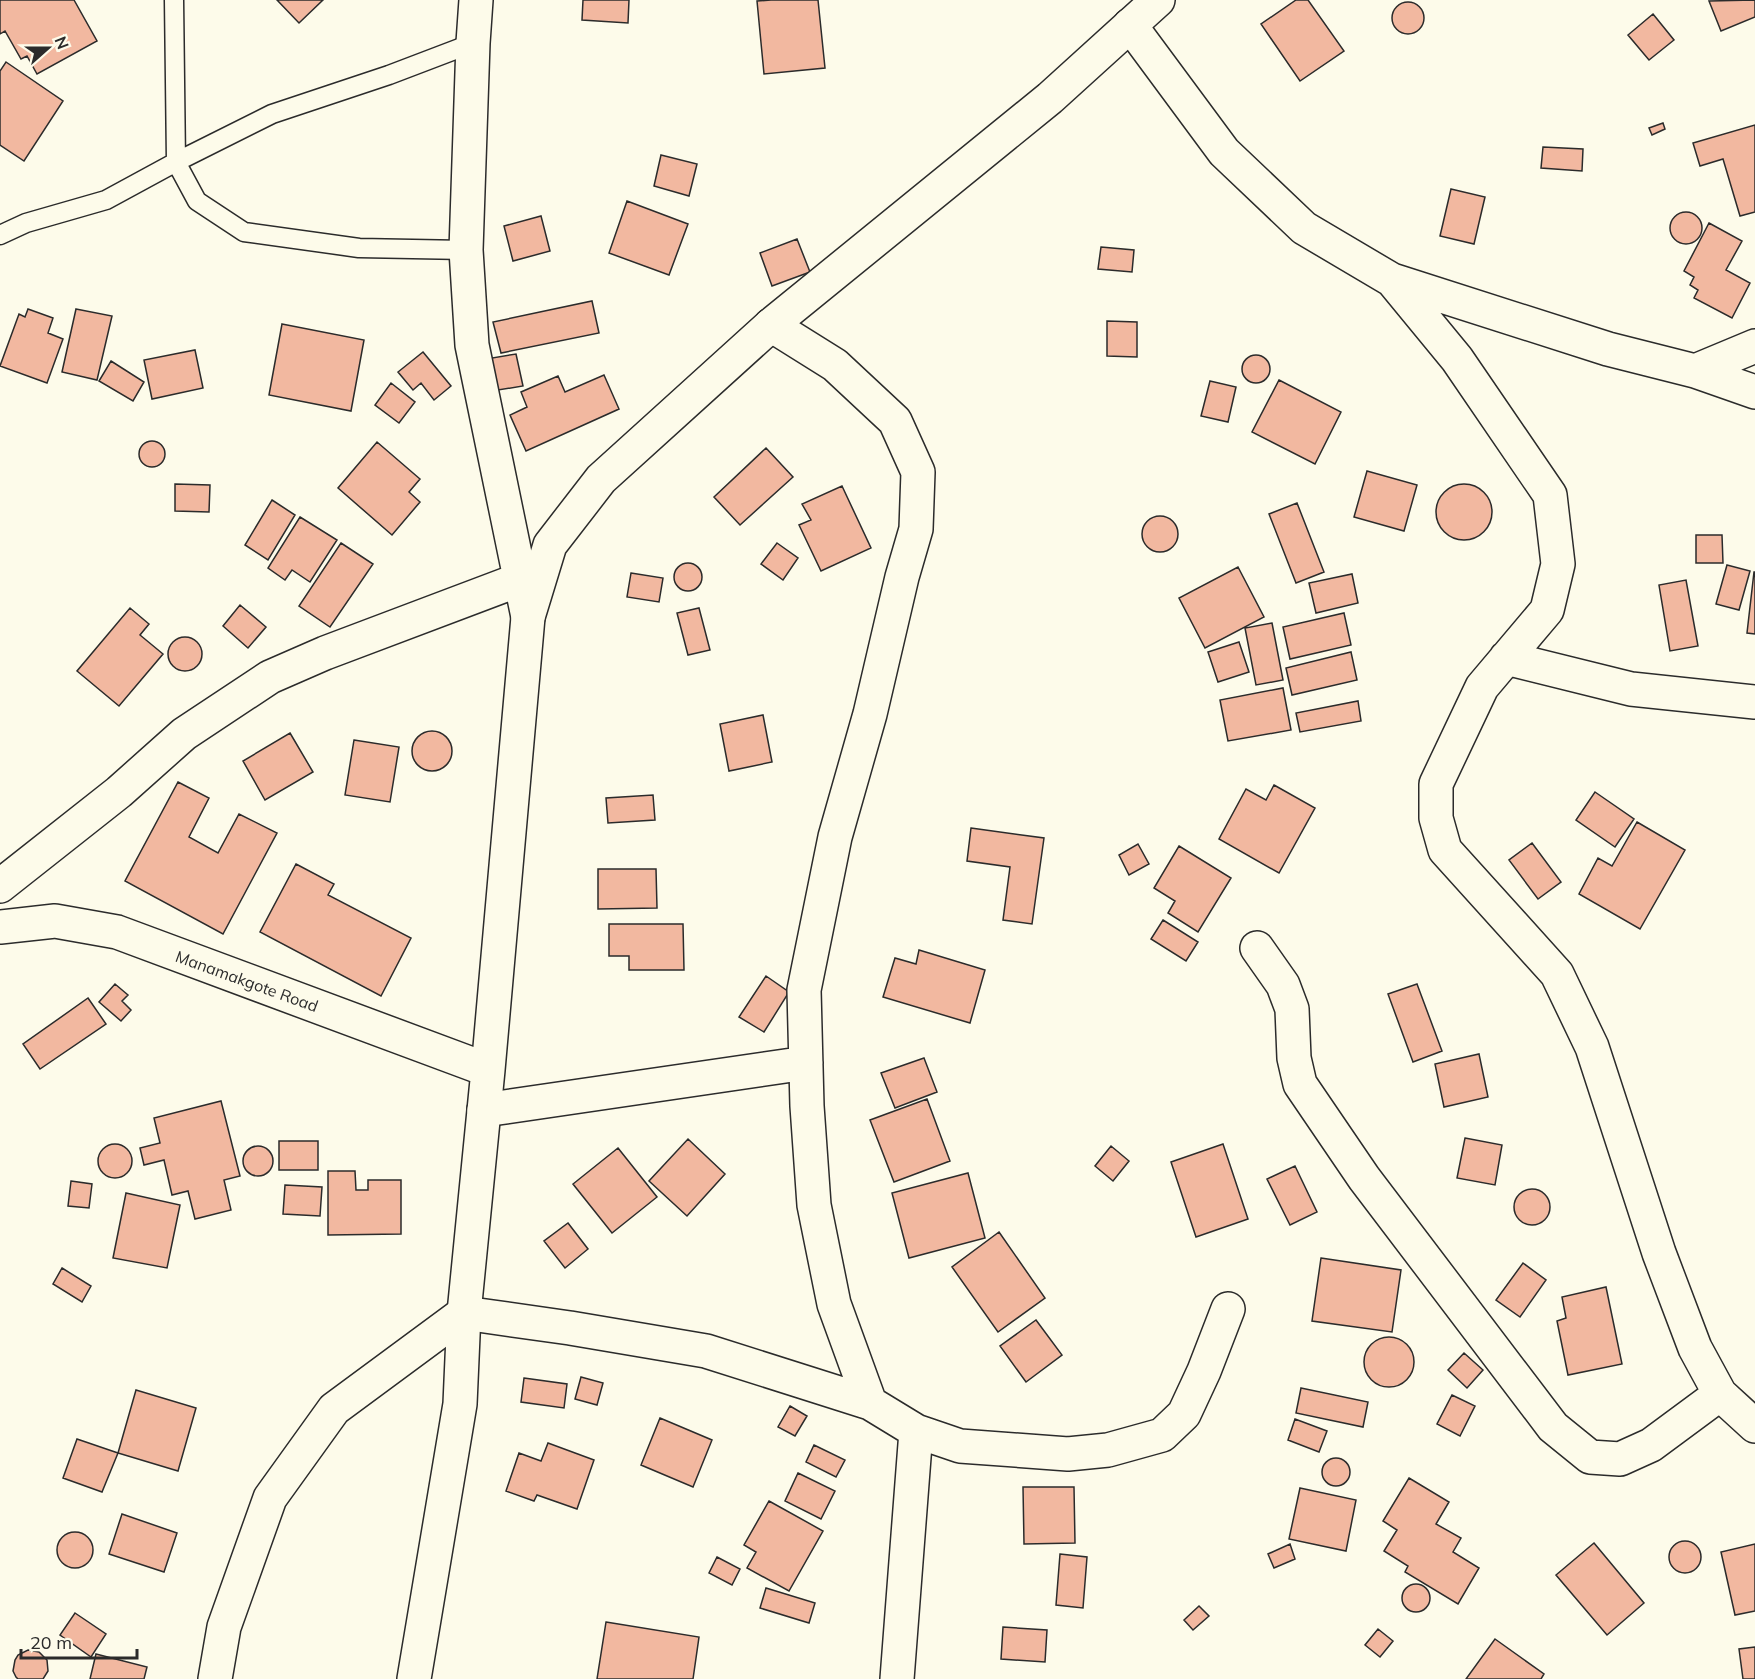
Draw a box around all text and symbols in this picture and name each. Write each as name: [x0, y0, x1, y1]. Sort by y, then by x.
north arrow: [18, 18, 78, 78]
text: N: [51, 33, 74, 52]
street label: Manamakgote Road: [173, 946, 321, 1016]
scale bar: [21, 1622, 136, 1660]
text: 20 m: [30, 1631, 72, 1654]

